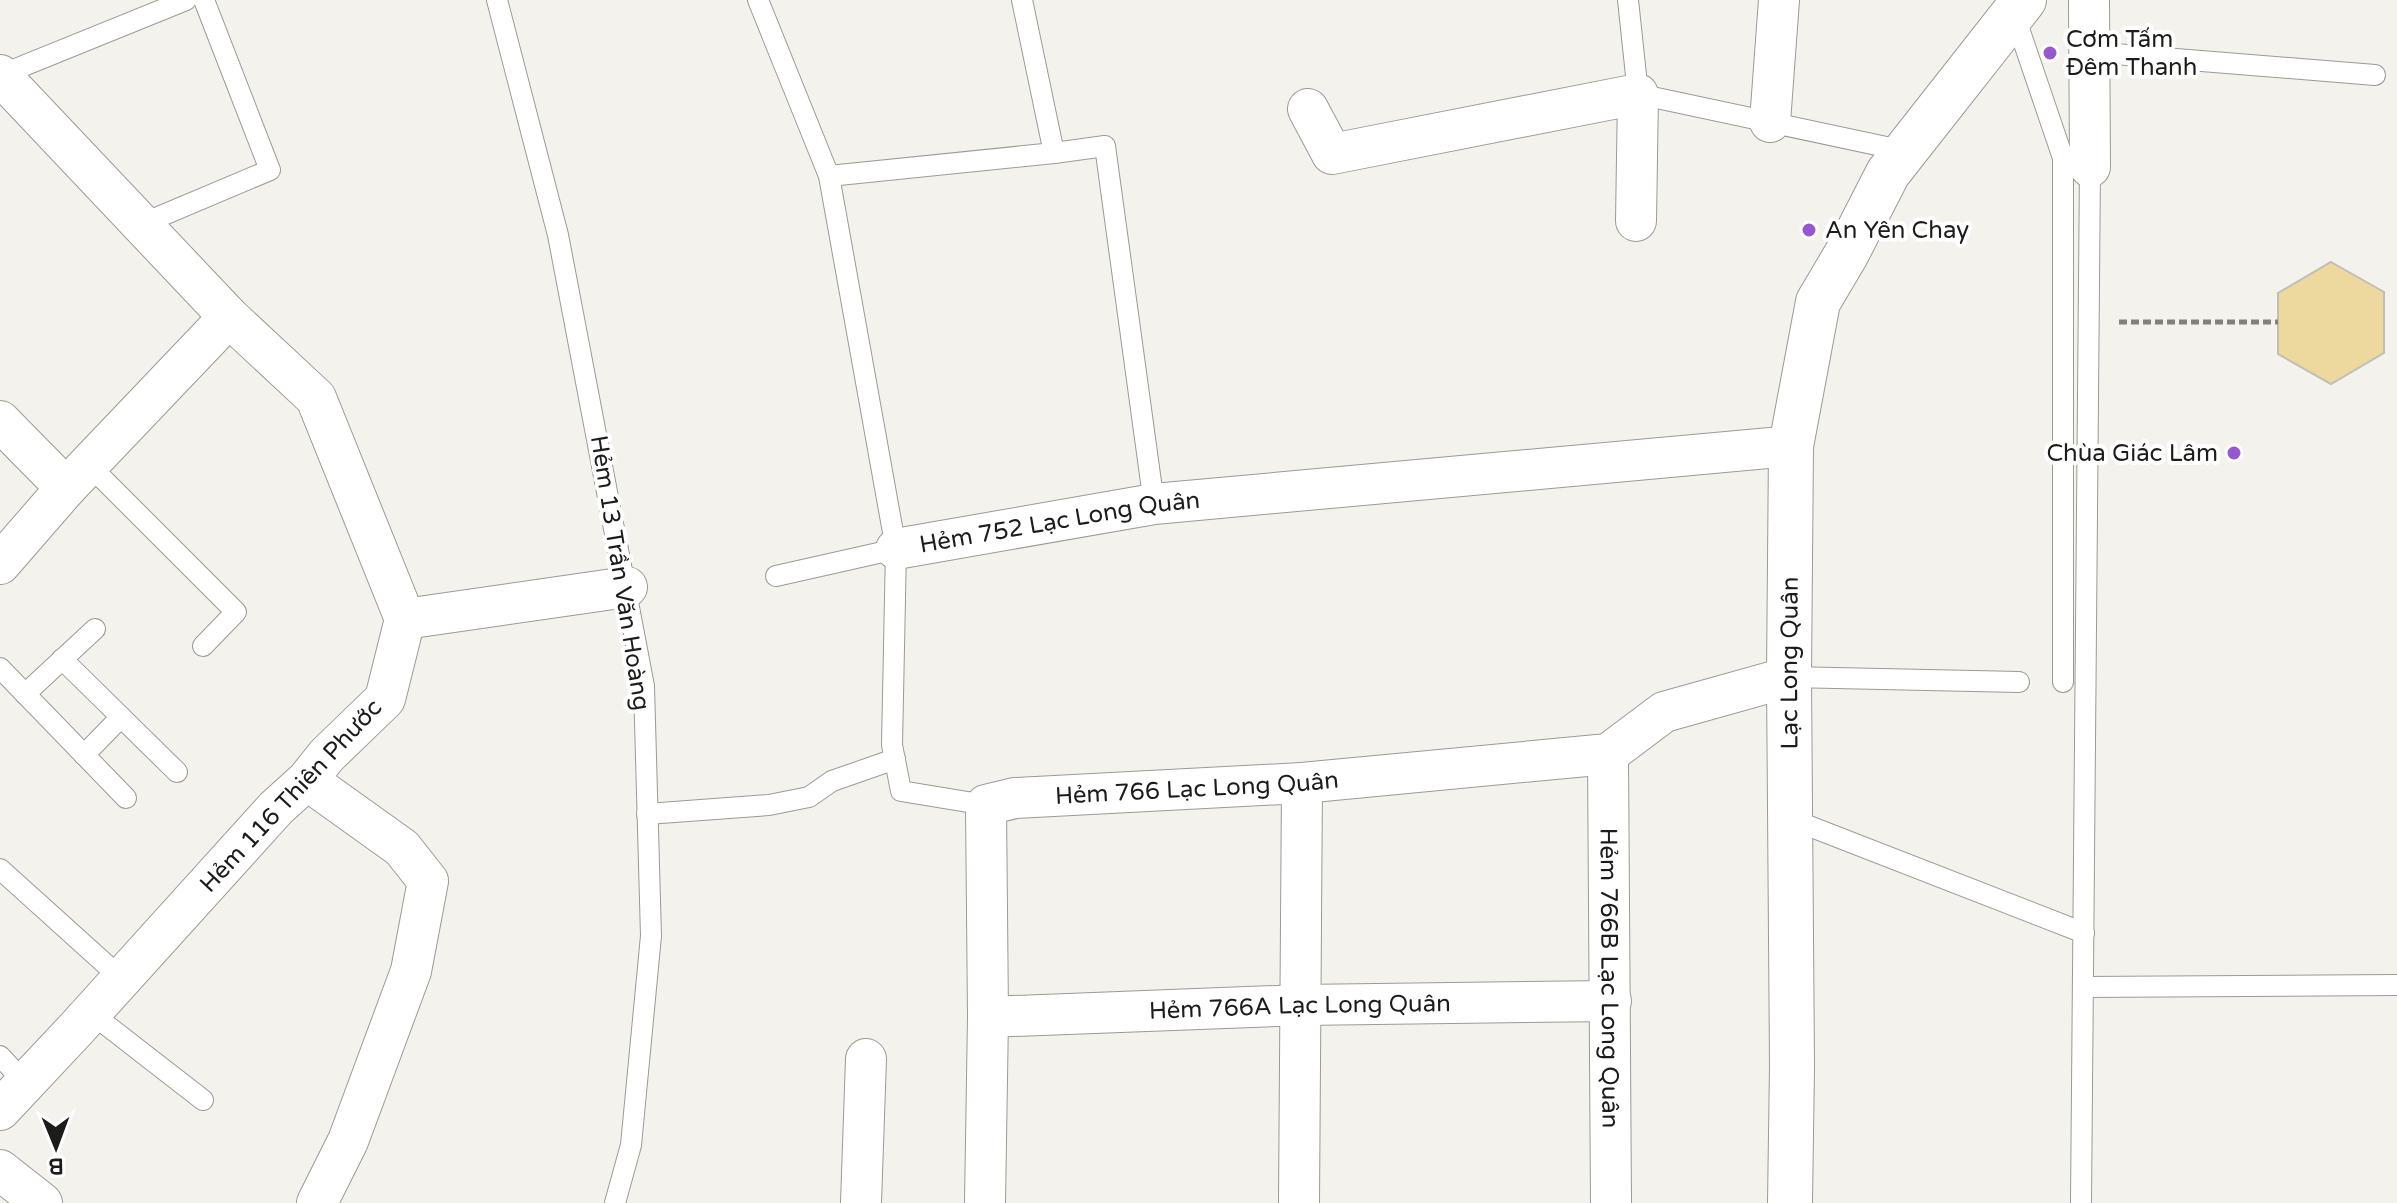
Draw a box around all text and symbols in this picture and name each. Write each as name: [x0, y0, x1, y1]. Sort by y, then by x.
place label: Cơm Tấm Đêm Thanh: [2066, 25, 2197, 82]
marker: Cơm Tấm Đêm Thanh: [2041, 44, 2059, 62]
place label: An Yên Chay: [1825, 216, 1969, 245]
marker: An Yên Chay: [1800, 221, 1818, 239]
street label: Hẻm 13 Trần Văn Hoàng: [584, 433, 656, 713]
place label: Chùa Giác Lâm: [2046, 439, 2218, 468]
marker: Chùa Giác Lâm: [2225, 444, 2243, 462]
street label: Hẻm 752 Lạc Long Quân: [917, 485, 1201, 559]
street label: Lạc Long Quân: [1774, 576, 1804, 750]
street label: Hẻm 116 Thiên Phước: [194, 693, 388, 899]
street label: Hẻm 766 Lạc Long Quân: [1054, 765, 1340, 810]
street label: Hẻm 766B Lạc Long Quân: [1594, 828, 1625, 1128]
street label: Hẻm 766A Lạc Long Quân: [1148, 989, 1451, 1025]
north arrow: [16, 1107, 96, 1187]
text: B: [48, 1153, 64, 1179]

